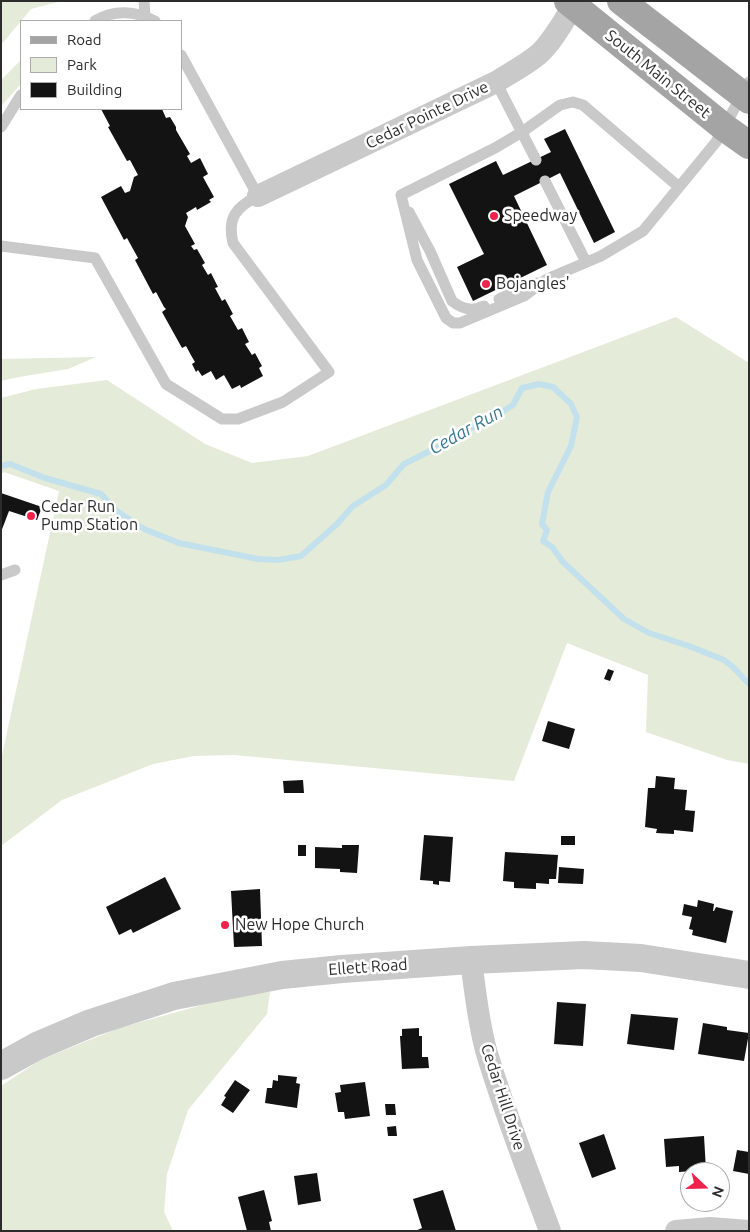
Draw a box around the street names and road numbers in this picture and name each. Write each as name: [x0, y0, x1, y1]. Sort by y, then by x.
street label: South Main Street: [602, 26, 714, 122]
street label: Cedar Pointe Drive: [362, 77, 492, 153]
street label: Ellett Road: [328, 955, 408, 979]
street label: Cedar Hill Drive: [477, 1041, 529, 1153]

